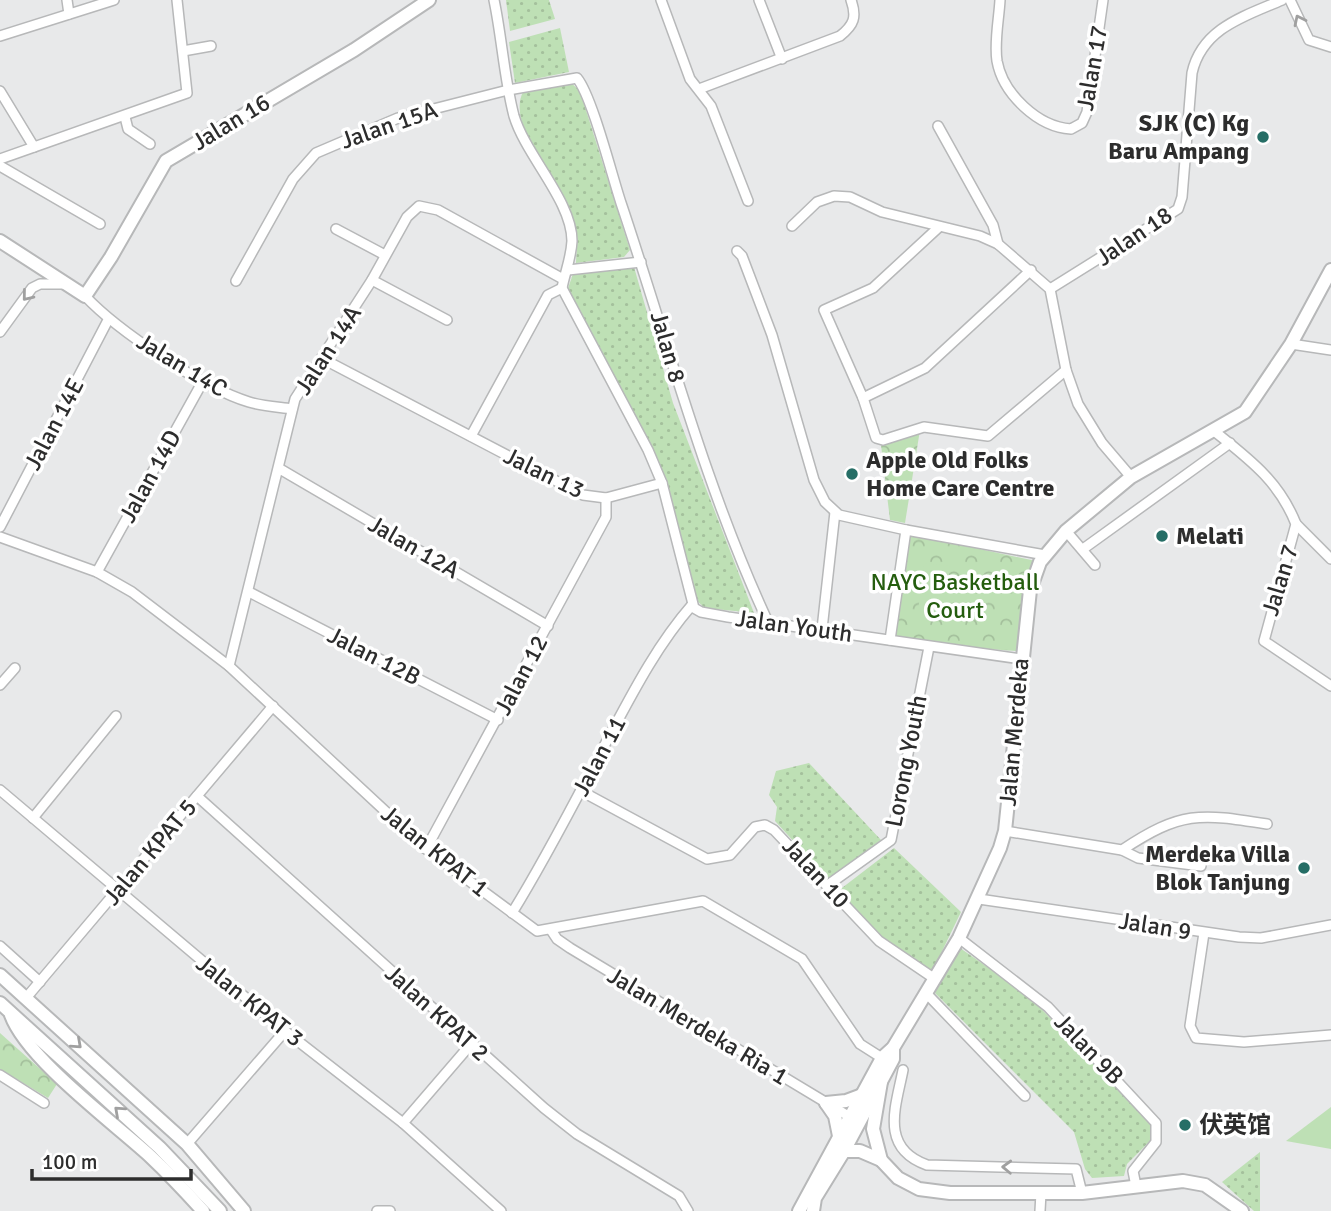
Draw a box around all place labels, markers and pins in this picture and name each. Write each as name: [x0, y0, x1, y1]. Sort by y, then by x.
place label: SJK (C) Kg Baru Ampang: [1108, 108, 1249, 166]
marker: SJK (C) Kg Baru Ampang: [1255, 129, 1271, 145]
place label: Apple Old Folks Home Care Centre: [866, 445, 1055, 503]
marker: Apple Old Folks Home Care Centre: [844, 466, 860, 482]
place label: Melati: [1176, 521, 1244, 551]
marker: Melati: [1154, 528, 1170, 544]
place label: Merdeka Villa Blok Tanjung: [1145, 839, 1290, 897]
marker: Merdeka Villa Blok Tanjung: [1296, 860, 1312, 876]
place label: 伏英馆: [1199, 1110, 1271, 1140]
marker: 伏英馆: [1177, 1117, 1193, 1133]

